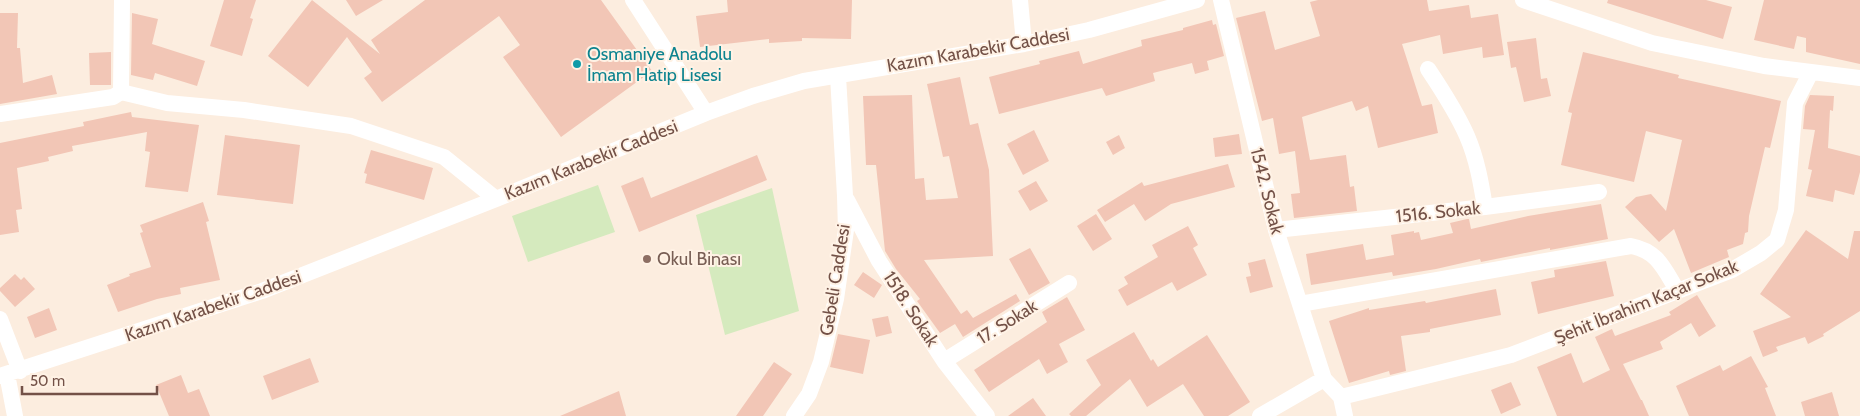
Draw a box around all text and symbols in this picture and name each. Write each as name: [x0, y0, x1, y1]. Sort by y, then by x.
street label: Kazım Karabekir Caddesi: [885, 23, 1071, 77]
place label: Osmaniye Anadolu İmam Hatip Lisesi: [587, 43, 732, 86]
marker: Osmaniye Anadolu İmam Hatip Lisesi: [571, 58, 583, 70]
street label: Kazım Karabekir Caddesi: [501, 115, 681, 205]
street label: 1542. Sokak: [1246, 145, 1289, 237]
street label: 1516. Sokak: [1395, 197, 1482, 227]
street label: Gebeli Caddesi: [815, 223, 855, 337]
place label: Okul Binası: [657, 248, 741, 270]
marker: Okul Binası: [641, 253, 653, 265]
street label: Şehit İbrahim Kaçar Sokak: [1551, 255, 1742, 349]
street label: Kazım Karabekir Caddesi: [122, 265, 304, 347]
street label: 1518. Sokak: [879, 267, 944, 352]
street label: 17. Sokak: [973, 294, 1042, 349]
scale bar: [22, 364, 158, 396]
text: 50 m: [30, 372, 65, 390]

